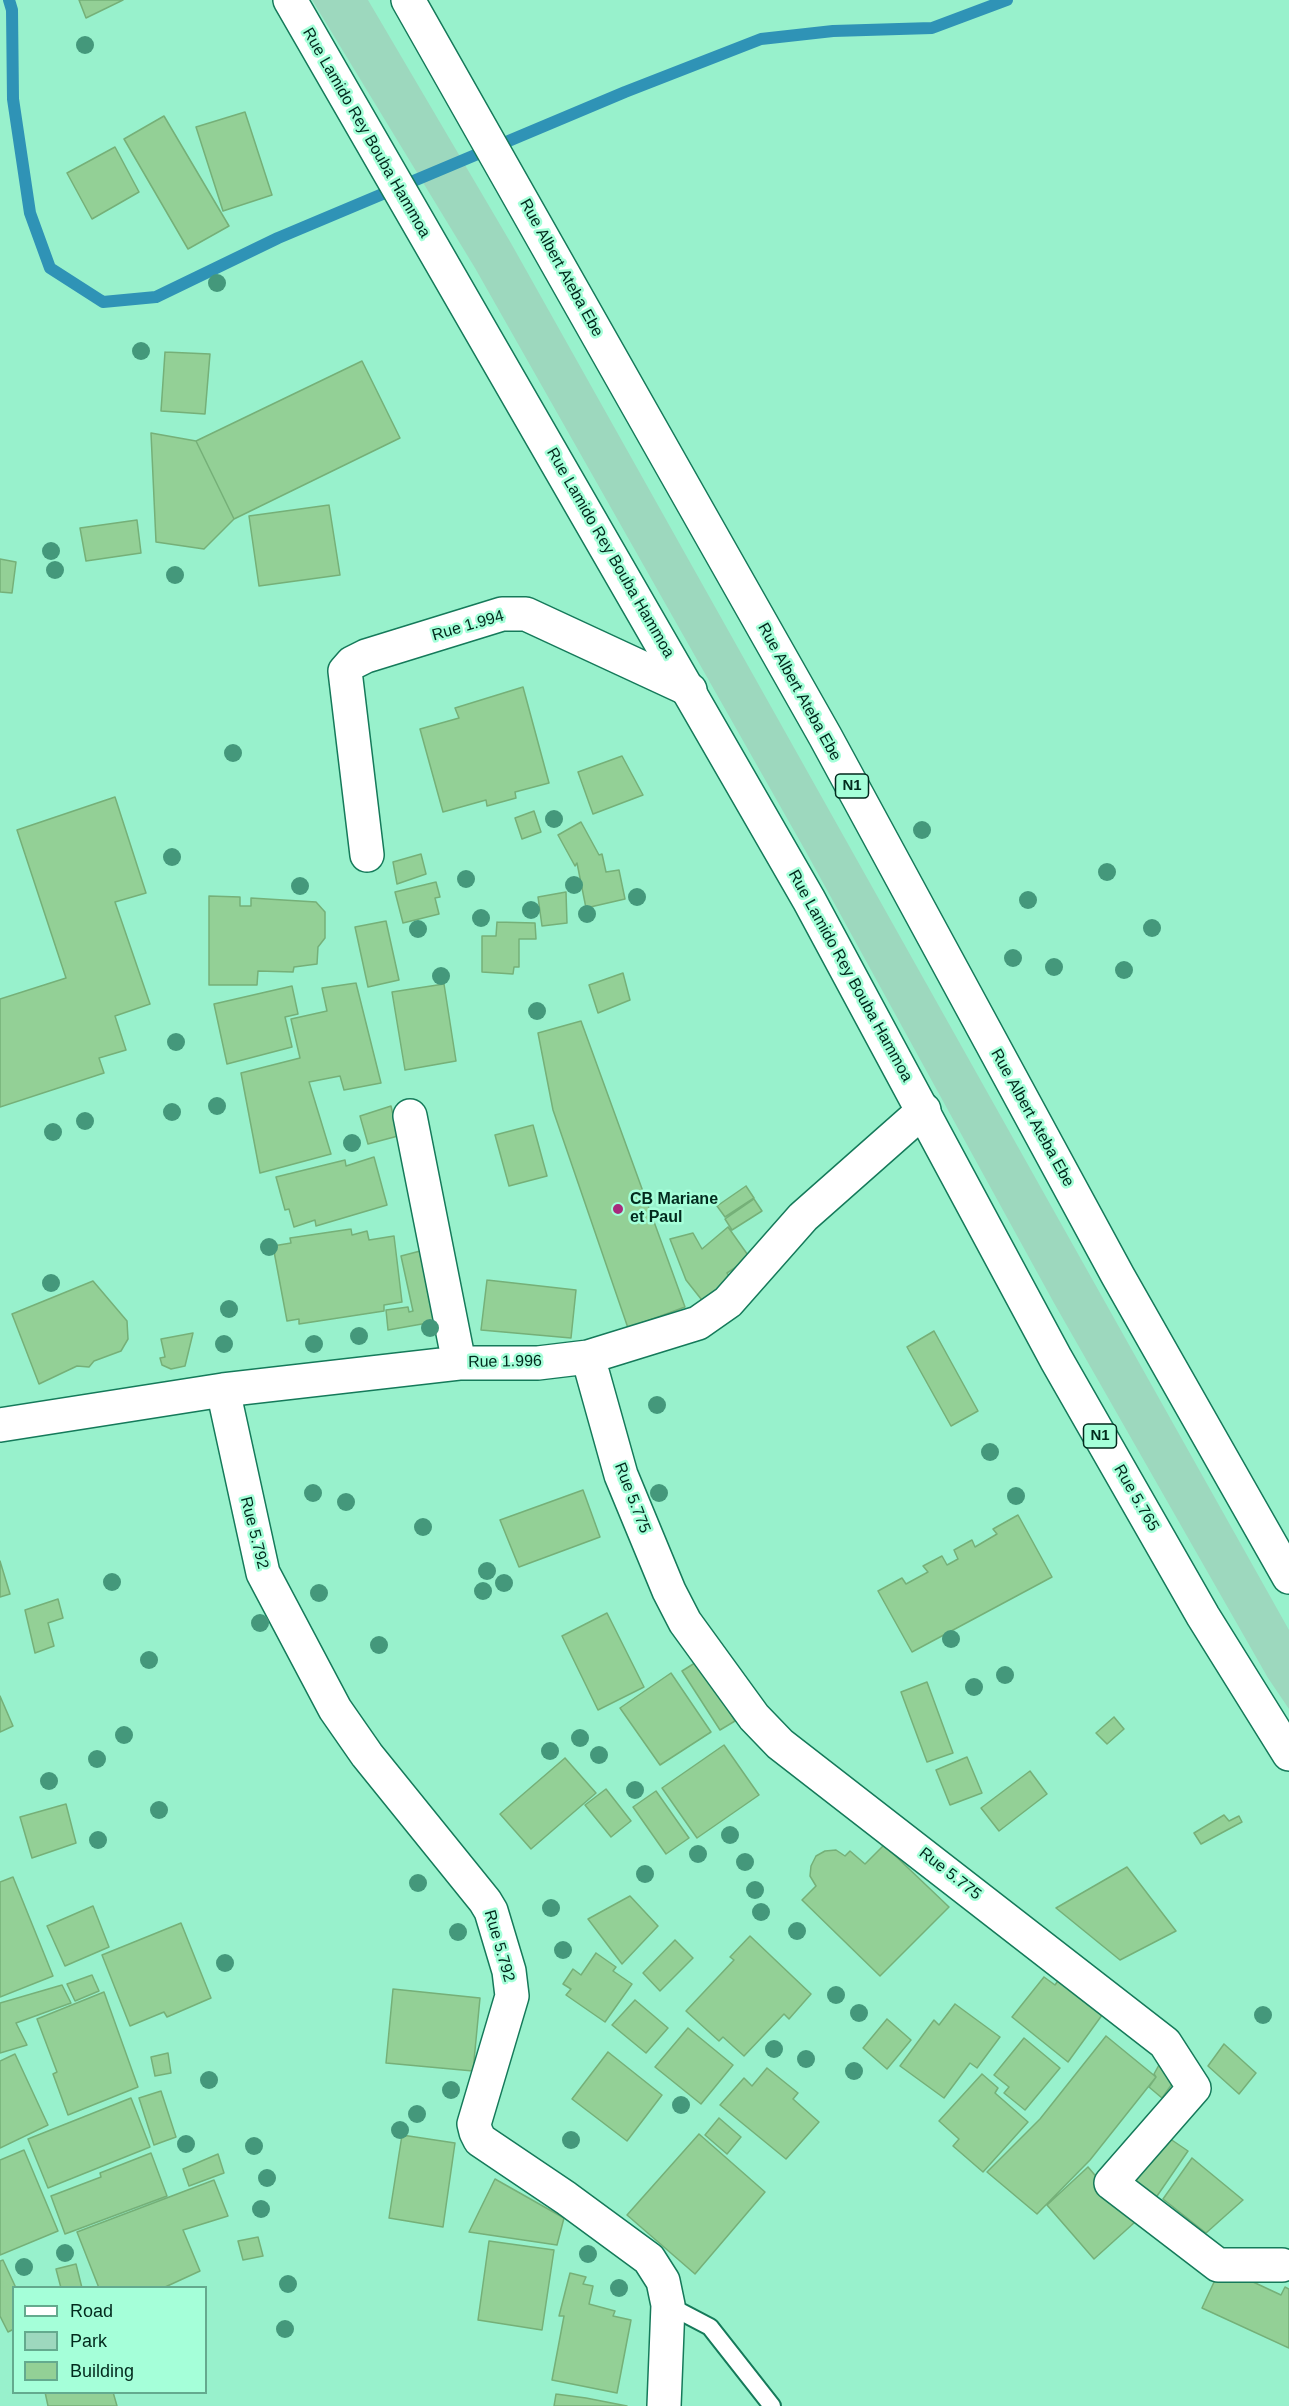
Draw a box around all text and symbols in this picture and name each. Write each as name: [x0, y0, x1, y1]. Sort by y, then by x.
street label: Rue Lamido Rey Bouba Hammoa: [298, 25, 434, 241]
street label: Rue Albert Ateba Ebe: [515, 196, 607, 340]
street label: Rue Lamido Rey Bouba Hammoa: [542, 445, 678, 661]
street label: Rue 1.994: [430, 607, 506, 645]
street label: Rue Albert Ateba Ebe: [753, 620, 845, 764]
road number: N1: [836, 774, 868, 798]
street label: Rue Lamido Rey Bouba Hammoa: [784, 867, 916, 1085]
street label: Rue Albert Ateba Ebe: [986, 1046, 1078, 1190]
place label: CB Mariane et Paul: [630, 1190, 718, 1228]
marker: CB Mariane et Paul: [611, 1202, 625, 1216]
street label: Rue 1.996: [468, 1352, 542, 1372]
road number: N1: [1084, 1424, 1116, 1448]
street label: Rue 5.775: [610, 1460, 654, 1536]
street label: Rue 5.765: [1109, 1461, 1163, 1535]
street label: Rue 5.792: [236, 1495, 272, 1571]
street label: Rue 5.775: [915, 1844, 985, 1904]
street label: Rue 5.792: [480, 1908, 518, 1984]
legend: [12, 2286, 207, 2394]
text: Road: [70, 2301, 113, 2321]
text: Park: [70, 2331, 107, 2351]
text: Building: [70, 2361, 134, 2381]

